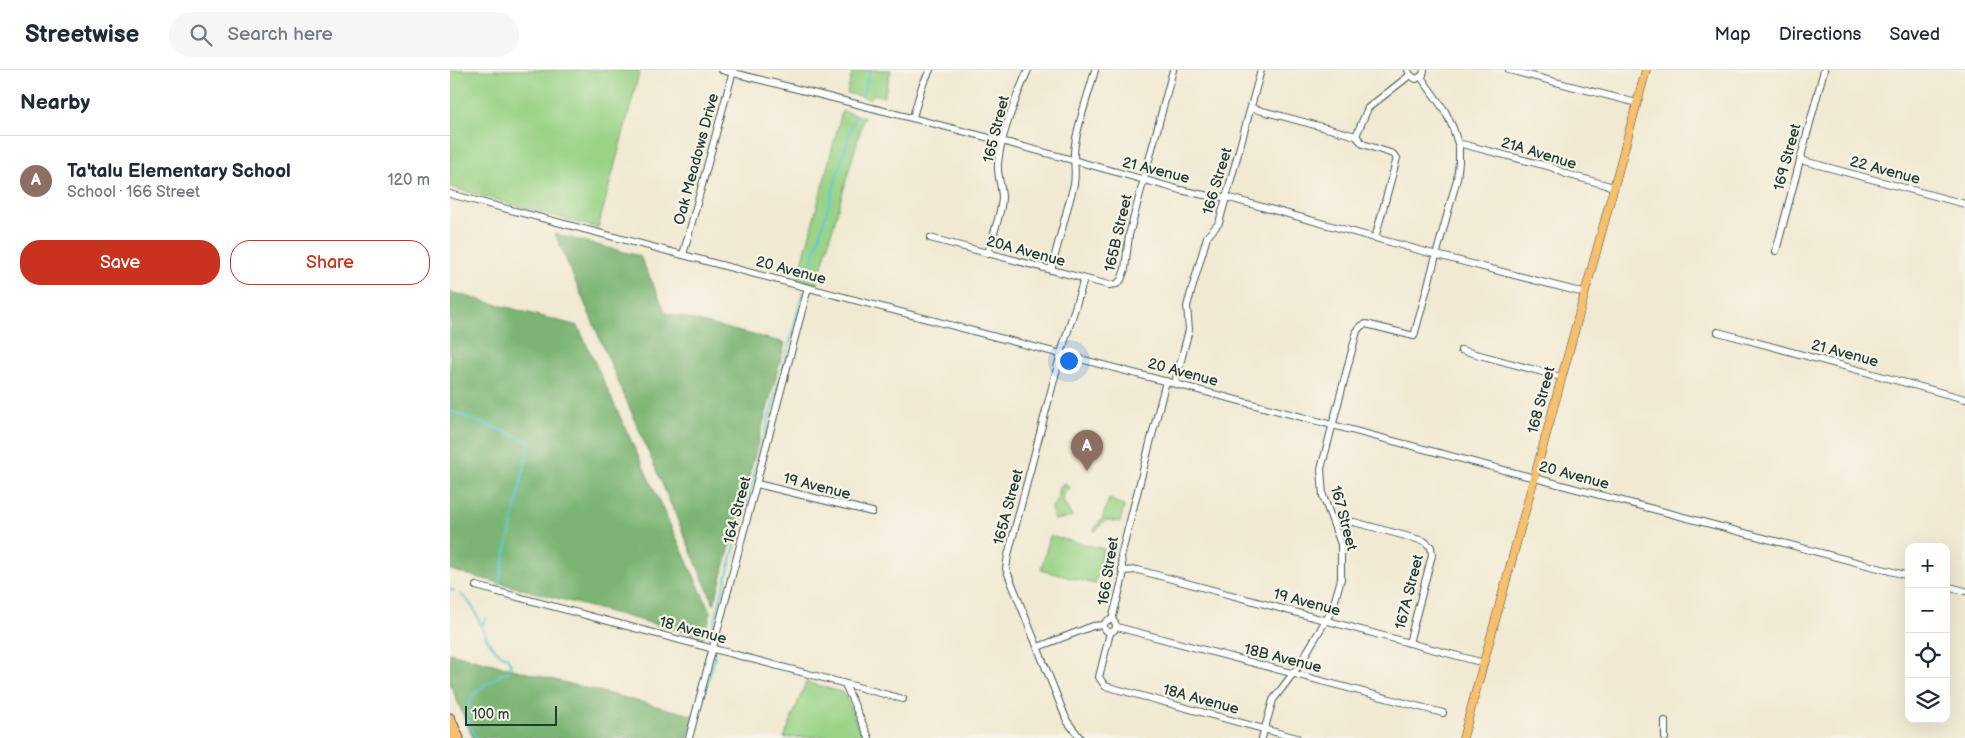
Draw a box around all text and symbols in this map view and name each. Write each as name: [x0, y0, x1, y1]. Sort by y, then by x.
search box: [169, 12, 519, 57]
text: Streetwise: [25, 20, 139, 49]
icon: search: [187, 21, 215, 49]
text: Search here: [227, 23, 333, 46]
text: Map: [1715, 24, 1751, 45]
text: Directions: [1779, 24, 1861, 45]
text: Saved: [1889, 24, 1940, 45]
text: Nearby: [20, 90, 90, 115]
street label: Oak Meadows Drive: [670, 91, 723, 227]
street label: 165 Street: [979, 93, 1014, 165]
street label: 169 Street: [1769, 121, 1806, 193]
street label: 21A Avenue: [1499, 133, 1579, 174]
street label: 166 Street: [1198, 145, 1237, 217]
street label: 22 Avenue: [1848, 152, 1922, 189]
street label: 21 Avenue: [1120, 153, 1192, 188]
text: Ta'talu Elementary School: [67, 160, 291, 183]
text: A: [31, 171, 41, 190]
text: 120 m: [387, 171, 430, 190]
text: School · 166 Street: [67, 183, 200, 202]
street label: 165B Street: [1100, 192, 1137, 274]
street label: 20A Avenue: [984, 232, 1068, 271]
button: Save: [20, 240, 220, 285]
button: Share: [230, 240, 430, 285]
street label: 20 Avenue: [754, 252, 828, 289]
street label: 21 Avenue: [1809, 335, 1881, 372]
your location: [1056, 348, 1082, 374]
street label: 20 Avenue: [1146, 354, 1220, 391]
street label: 168 Street: [1523, 364, 1560, 436]
pin: A: [1071, 430, 1103, 471]
street label: 20 Avenue: [1537, 457, 1611, 494]
street label: 165A Street: [989, 467, 1028, 547]
street label: 19 Avenue: [781, 469, 853, 504]
street label: 164 Street: [719, 474, 756, 546]
street label: 167 Street: [1326, 484, 1361, 553]
street label: 166 Street: [1094, 535, 1123, 607]
map controls: [1905, 543, 1950, 723]
button: +: [1905, 543, 1950, 588]
street label: 167A Street: [1391, 552, 1428, 632]
street label: 19 Avenue: [1271, 584, 1343, 621]
button: −: [1905, 588, 1950, 633]
street label: 18 Avenue: [657, 612, 729, 649]
button: locate: [1905, 633, 1950, 678]
street label: 18B Avenue: [1242, 640, 1324, 677]
button: layers: [1905, 678, 1950, 723]
street label: 18A Avenue: [1161, 680, 1241, 719]
scale bar: [465, 703, 558, 726]
text: 100 m: [472, 706, 509, 723]

